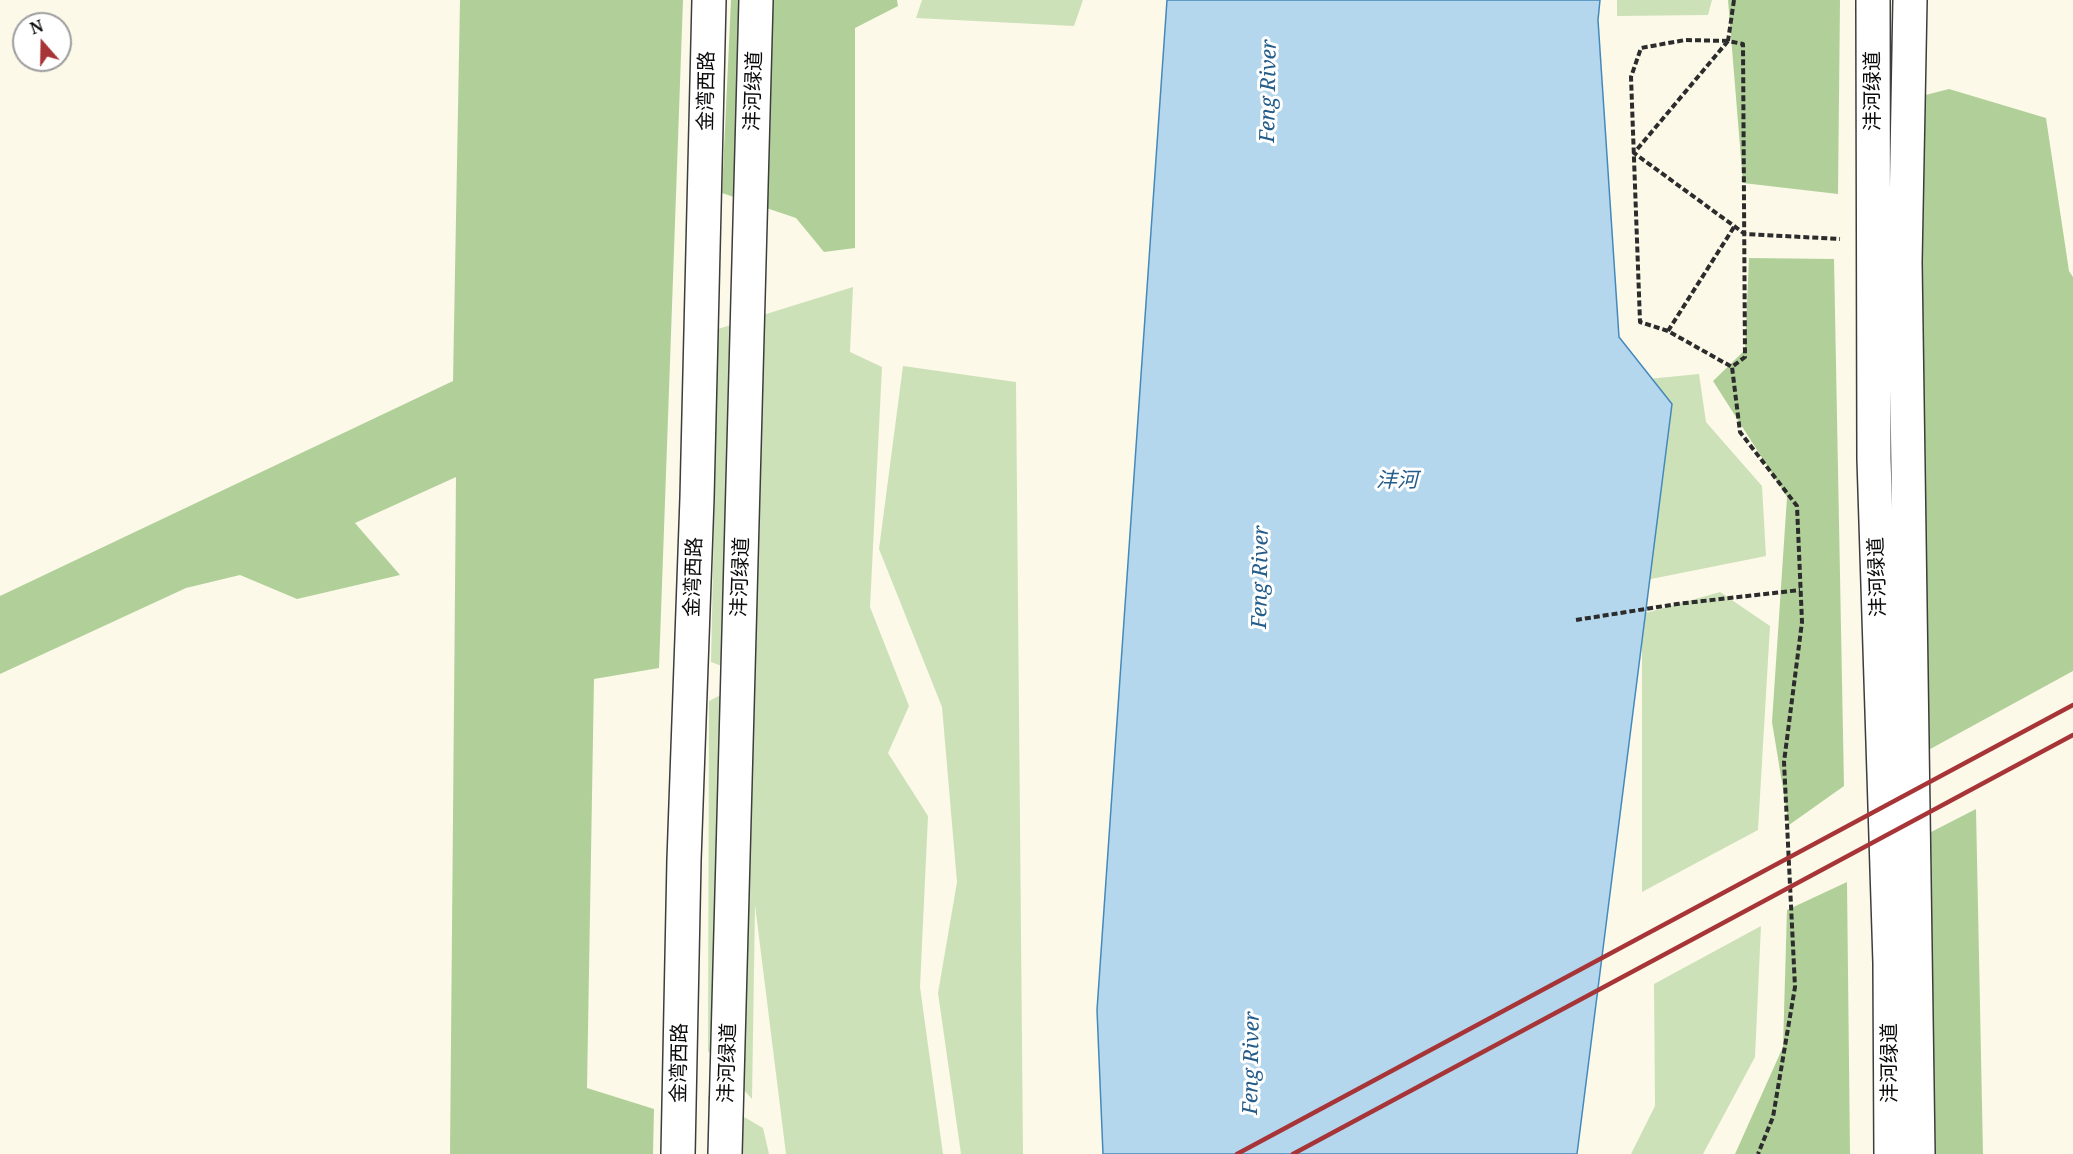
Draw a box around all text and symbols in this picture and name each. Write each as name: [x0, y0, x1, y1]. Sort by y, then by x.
north arrow: [12, 12, 72, 72]
text: N: [27, 14, 46, 39]
water label: Feng River: [1255, 39, 1283, 143]
street label: 金湾西路: [694, 51, 720, 131]
street label: 沣河绿道: [741, 51, 767, 131]
street label: 沣河绿道: [1861, 51, 1885, 131]
water label: 沣河: [1376, 468, 1418, 494]
water label: Feng River: [1247, 525, 1275, 629]
street label: 金湾西路: [681, 537, 707, 617]
street label: 沣河绿道: [728, 537, 754, 617]
street label: 沣河绿道: [1865, 537, 1891, 617]
water label: Feng River: [1238, 1011, 1266, 1115]
street label: 金湾西路: [667, 1023, 693, 1103]
street label: 沣河绿道: [715, 1023, 741, 1103]
street label: 沣河绿道: [1878, 1023, 1902, 1103]

